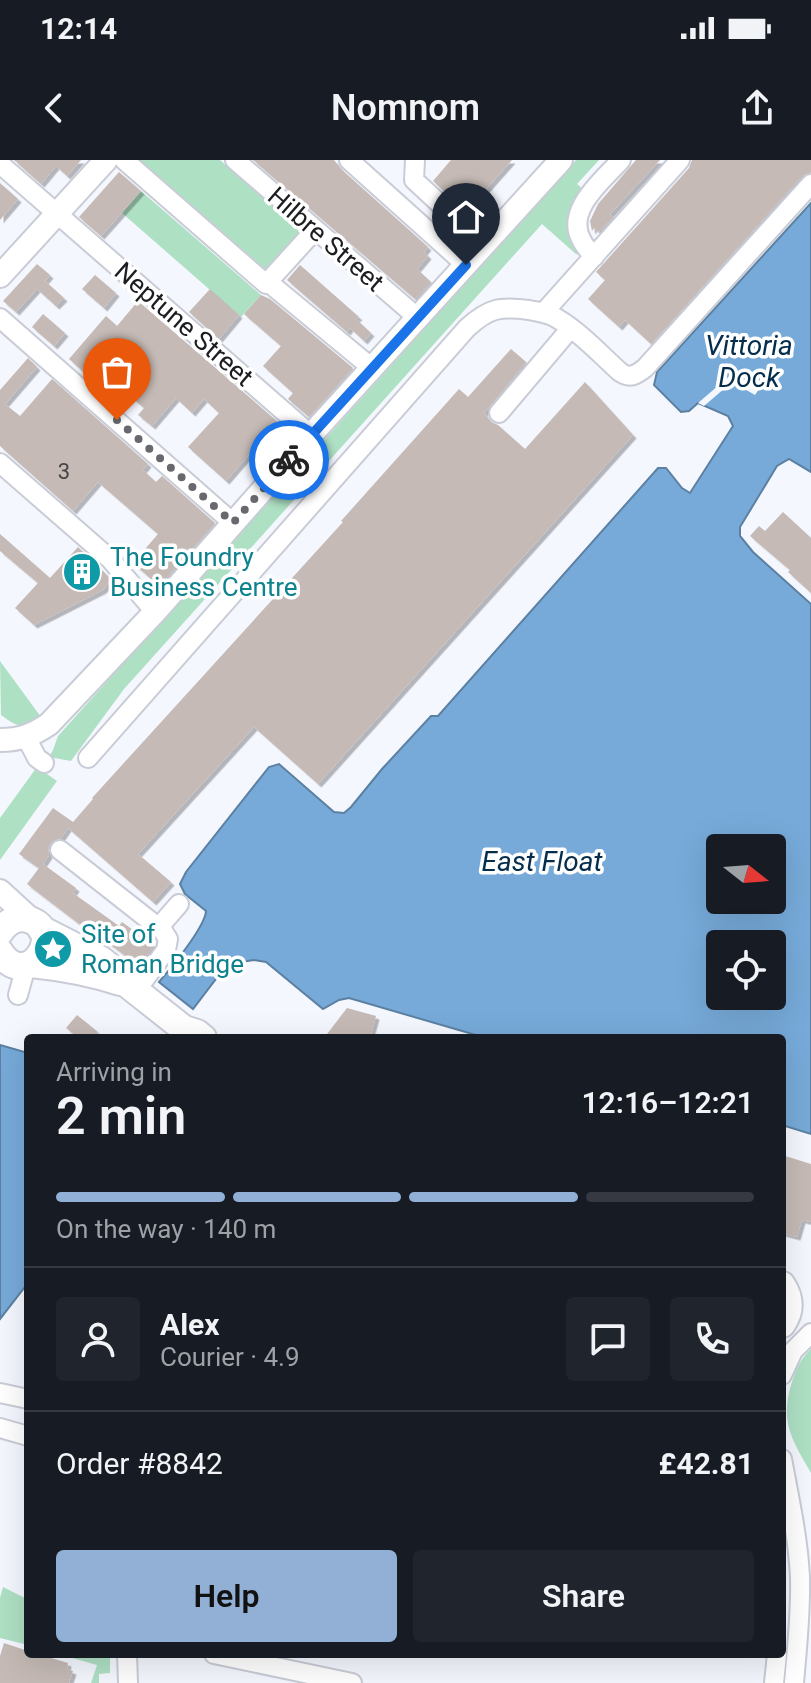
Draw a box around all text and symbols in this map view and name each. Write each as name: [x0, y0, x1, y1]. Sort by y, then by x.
text: 12:14: [40, 11, 117, 46]
icon: back: [32, 86, 76, 130]
icon: share: [735, 86, 779, 130]
text: Nomnom: [331, 87, 480, 129]
street label: Hilbre Street: [262, 181, 390, 297]
pin: [432, 183, 500, 265]
icon: home: [444, 195, 488, 239]
street label: Neptune Street: [109, 256, 259, 392]
water label: Vittoria Dock: [705, 329, 793, 394]
pin: [83, 338, 151, 420]
icon: bag: [95, 350, 139, 394]
courier: [249, 420, 329, 500]
icon: bike: [267, 438, 311, 482]
house number: 3: [58, 459, 70, 484]
place label: The Foundry Business Centre: [110, 542, 298, 602]
building icon: The Foundry Business Centre: [61, 551, 103, 593]
north arrow: [706, 834, 786, 914]
map controls: [706, 834, 786, 1010]
water label: East Float: [482, 845, 603, 878]
place label: Site of Roman Bridge: [81, 919, 244, 979]
place icon: Site of Roman Bridge: [32, 928, 74, 970]
button: locate: [706, 930, 786, 1010]
text: Arriving in: [56, 1057, 172, 1087]
text: 12:16–12:21: [581, 1085, 754, 1120]
text: 2 min: [56, 1086, 186, 1147]
text: On the way · 140 m: [56, 1214, 276, 1244]
button: person: [56, 1297, 140, 1381]
button: chat: [566, 1297, 650, 1381]
button: phone: [670, 1297, 754, 1381]
text: Alex: [160, 1307, 220, 1342]
text: Courier · 4.9: [160, 1342, 300, 1372]
text: Order #8842: [56, 1446, 223, 1481]
text: £42.81: [659, 1446, 754, 1481]
button: Help: [56, 1550, 397, 1642]
button: Share: [413, 1550, 754, 1642]

